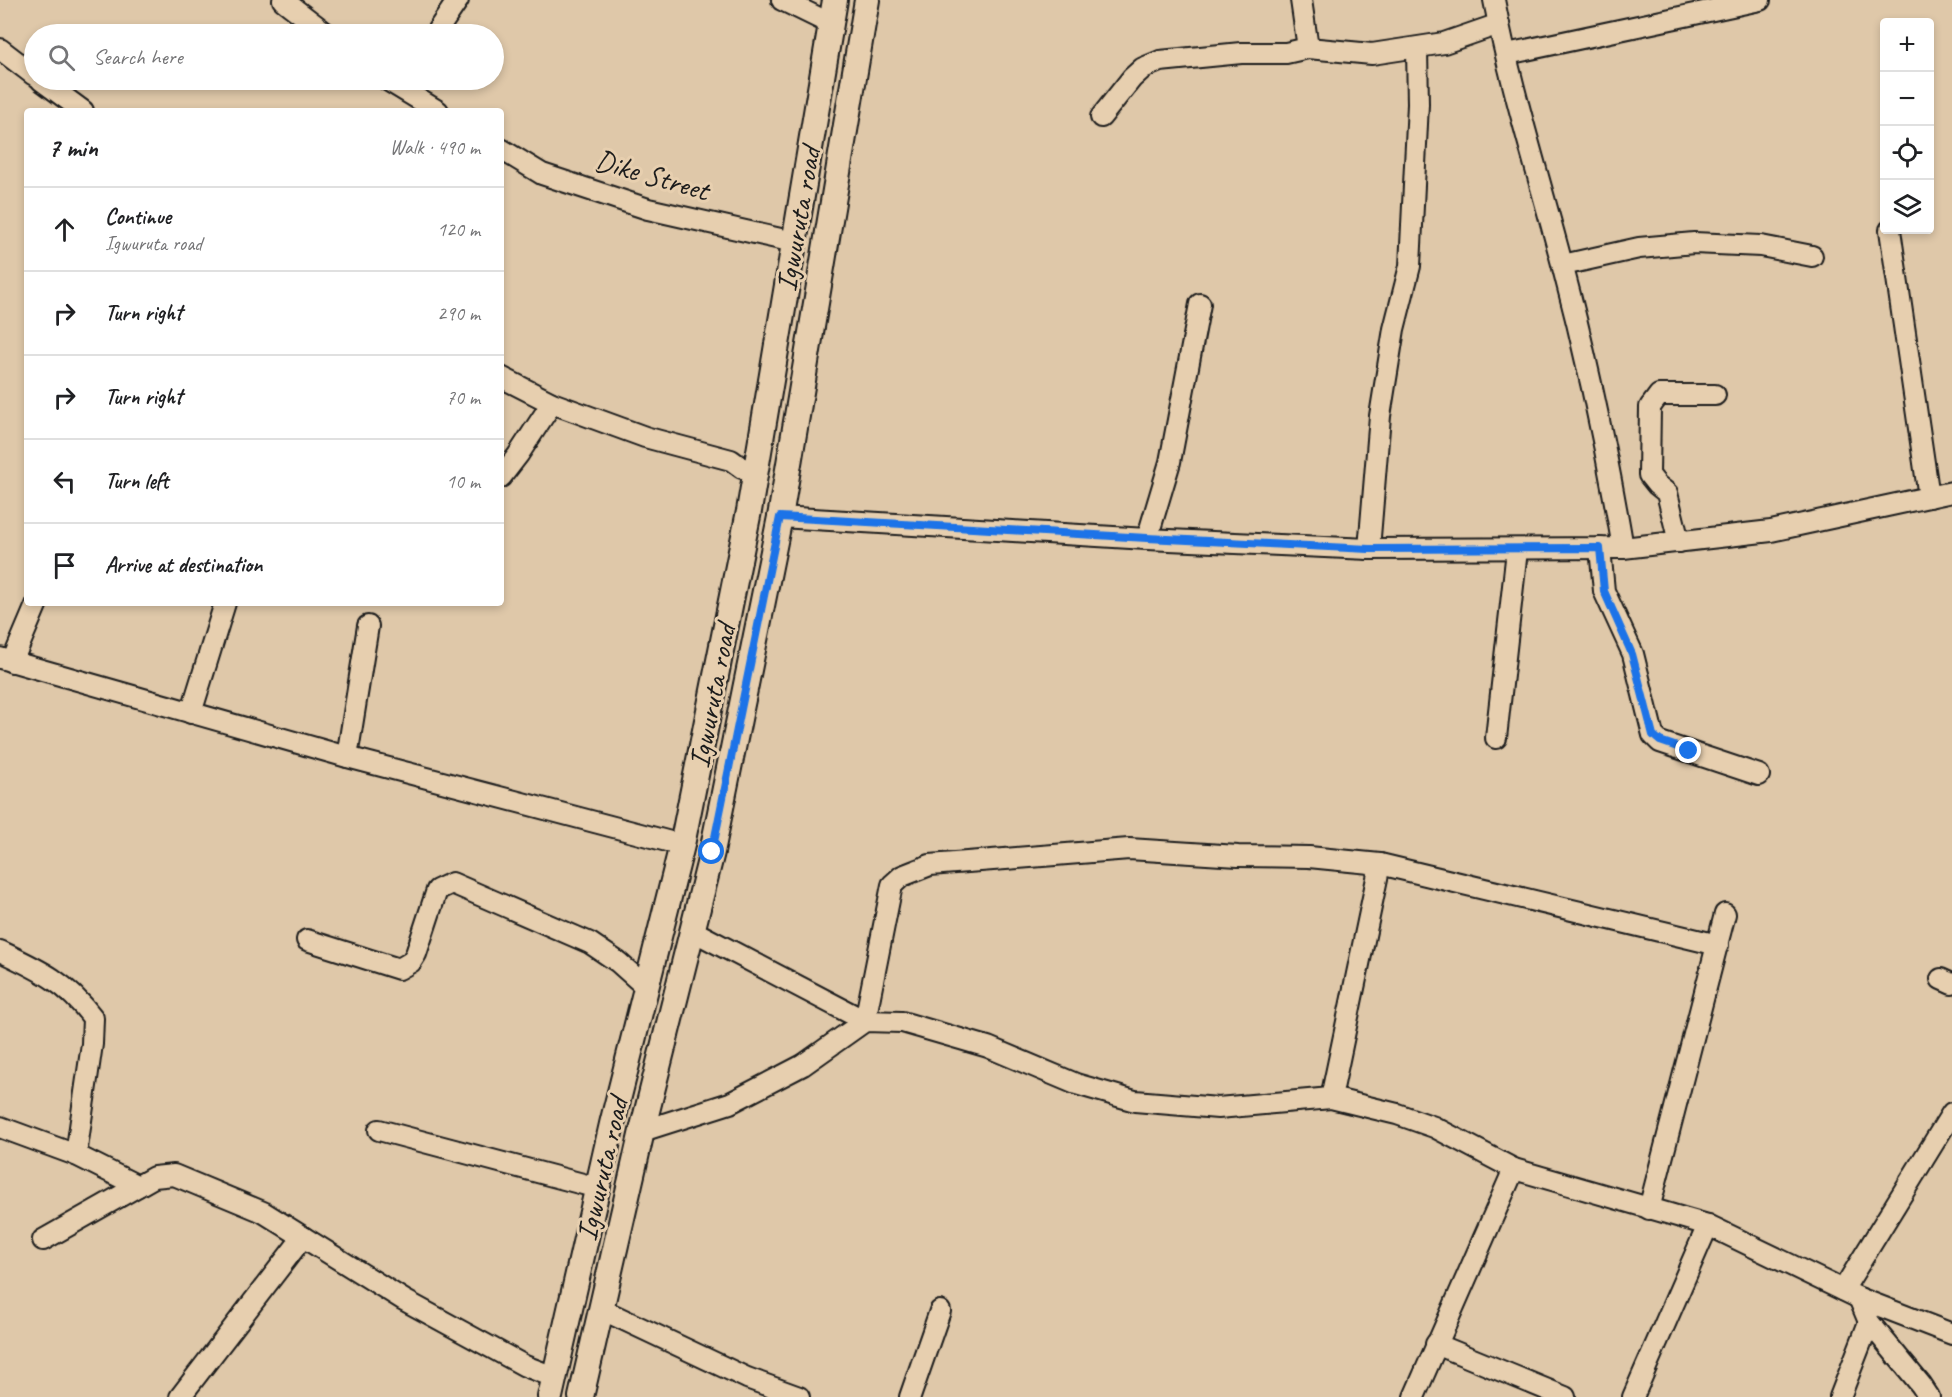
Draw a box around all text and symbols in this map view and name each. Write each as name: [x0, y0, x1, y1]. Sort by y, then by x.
map controls: [1880, 18, 1934, 234]
button: +: [1880, 18, 1934, 72]
search box: [24, 24, 504, 90]
icon: search: [45, 41, 78, 74]
text: Search here: [93, 43, 183, 71]
button: −: [1880, 72, 1934, 126]
button: locate: [1880, 126, 1934, 180]
text: 7 min: [48, 131, 98, 164]
text: Walk · 490 m: [390, 135, 480, 160]
street label: Igwuruta road: [767, 140, 830, 294]
street label: Dike Street: [591, 141, 716, 210]
button: layers: [1880, 180, 1934, 234]
text: Continue: [105, 203, 171, 231]
icon: ahead: [48, 213, 81, 246]
text: 120 m: [437, 217, 480, 242]
text: Igwuruta road: [105, 231, 202, 256]
icon: right: [48, 297, 81, 330]
text: Turn right: [105, 299, 182, 327]
text: 290 m: [437, 301, 480, 326]
icon: right: [48, 381, 81, 414]
text: Turn right: [105, 383, 182, 411]
text: 70 m: [446, 385, 480, 410]
icon: left: [48, 465, 81, 498]
text: Turn left: [105, 467, 169, 495]
text: 10 m: [446, 469, 480, 494]
icon: arrive: [48, 549, 81, 582]
text: Arrive at destination: [105, 551, 262, 579]
street label: Igwuruta road: [679, 617, 745, 771]
route end: [1675, 737, 1701, 763]
route start: [698, 838, 724, 864]
street label: Igwuruta road: [567, 1090, 638, 1244]

